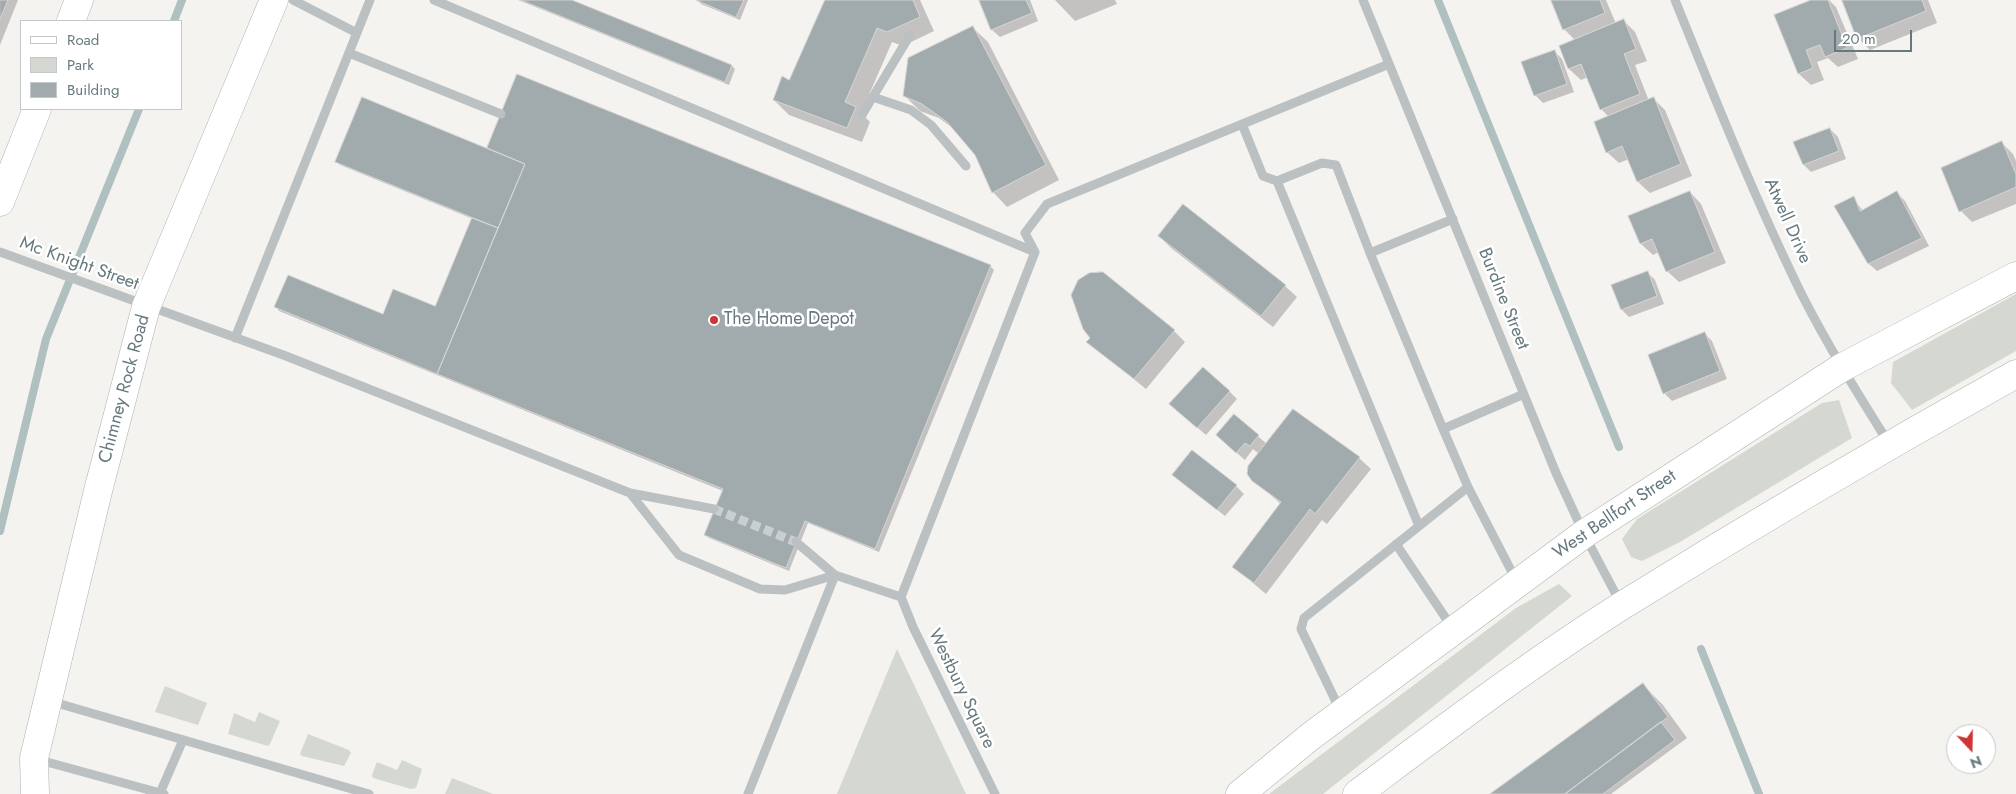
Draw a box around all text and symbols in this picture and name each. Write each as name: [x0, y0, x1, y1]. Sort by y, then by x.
legend: [20, 20, 182, 110]
scale bar: [1836, 20, 1914, 52]
text: 20 m: [1842, 28, 1876, 50]
text: Road: [67, 29, 99, 51]
text: Park: [67, 54, 94, 76]
text: Building: [67, 79, 119, 101]
street label: Atwell Drive: [1759, 175, 1815, 267]
street label: Mc Knight Street: [16, 232, 142, 296]
street label: Burdine Street: [1473, 245, 1533, 353]
place label: The Home Depot: [724, 309, 854, 331]
street label: Chimney Rock Road: [95, 312, 155, 466]
marker: The Home Depot: [708, 314, 720, 326]
street label: West Bellfort Street: [1549, 466, 1681, 564]
street label: Westbury Square: [923, 626, 999, 752]
north arrow: [1946, 724, 1996, 774]
text: N: [1967, 751, 1985, 773]

